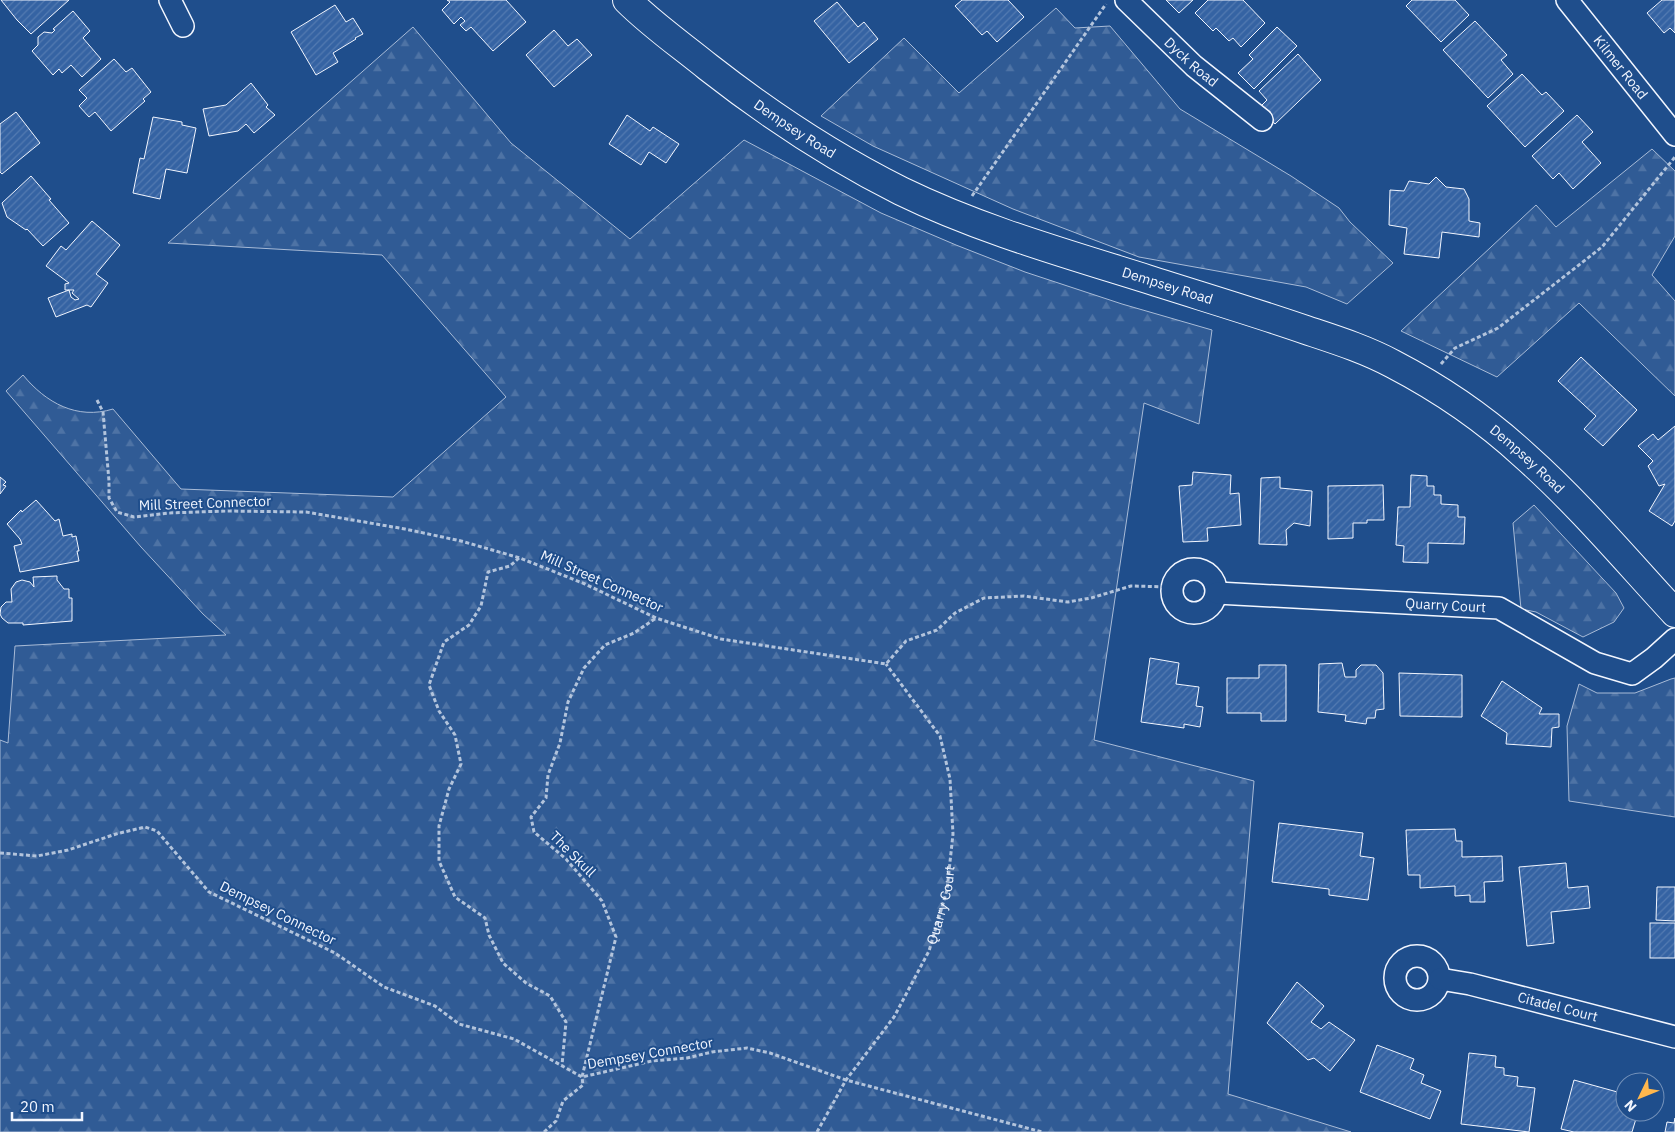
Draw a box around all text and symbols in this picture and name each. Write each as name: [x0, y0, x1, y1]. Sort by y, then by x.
street label: Kilmer Road: [1590, 32, 1652, 103]
street label: Dyck Road: [1161, 33, 1222, 91]
street label: Dempsey Road: [751, 95, 839, 162]
street label: Dempsey Road: [1120, 263, 1215, 308]
street label: Dempsey Road: [1486, 421, 1568, 497]
street label: Mill Street Connector: [139, 492, 271, 514]
street label: Mill Street Connector: [538, 546, 666, 616]
street label: Quarry Court: [1405, 594, 1487, 616]
street label: The Skull: [546, 827, 600, 881]
street label: Quarry Court: [922, 865, 959, 947]
street label: Dempsey Connector: [217, 877, 339, 949]
street label: Citadel Court: [1516, 988, 1600, 1026]
street label: Dempsey Connector: [586, 1033, 714, 1073]
north arrow: [1615, 1072, 1665, 1122]
scale bar: [12, 1090, 82, 1122]
text: N: [1620, 1096, 1641, 1116]
text: 20 m: [20, 1097, 55, 1116]

